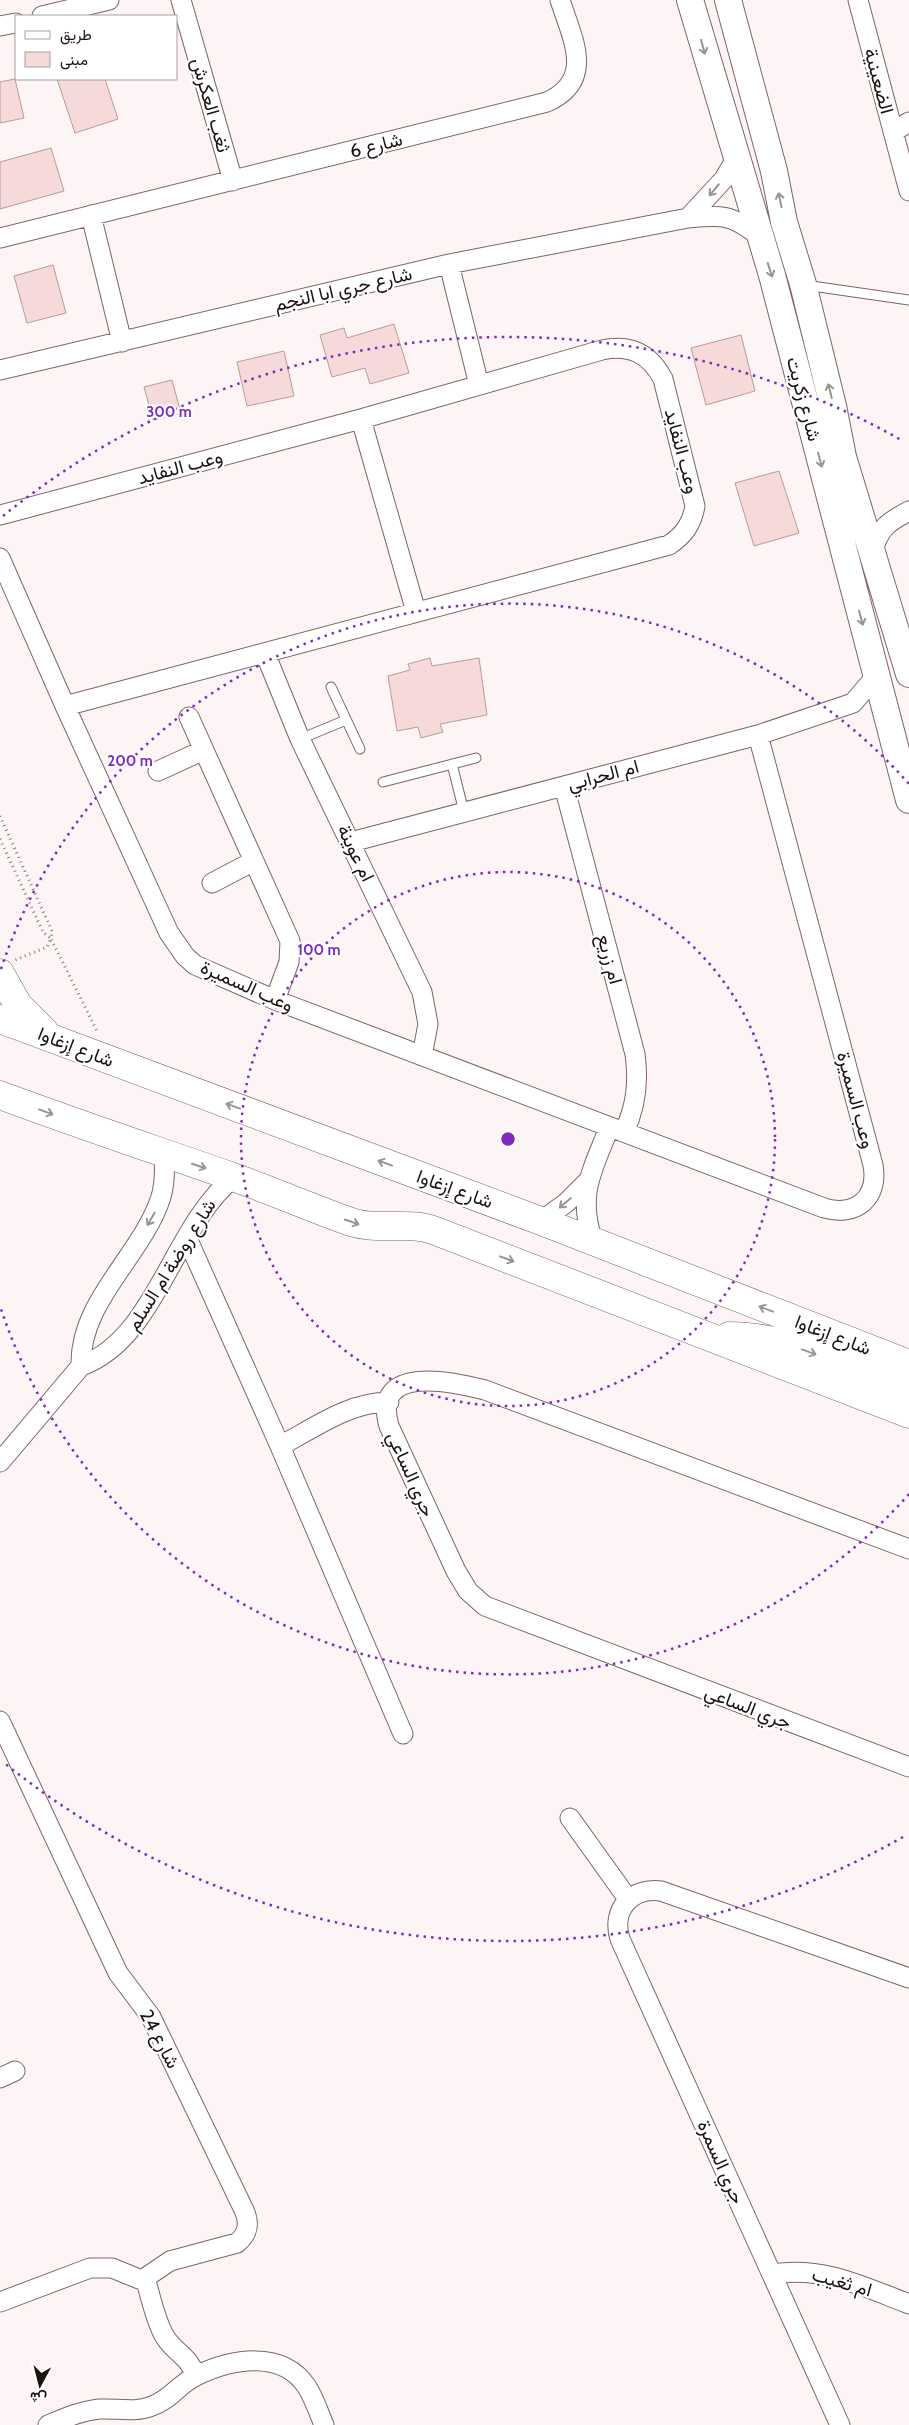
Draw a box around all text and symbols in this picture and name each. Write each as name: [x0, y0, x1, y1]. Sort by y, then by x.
legend: [15, 15, 178, 80]
text: طريق: [60, 26, 92, 45]
one-way arrow: [699, 39, 708, 55]
street label: الضعينية: [859, 46, 899, 116]
text: مبنى: [60, 51, 88, 70]
street label: ثغب العكرش: [187, 55, 236, 155]
street label: شارع 6: [347, 127, 405, 164]
one-way arrow: [709, 184, 720, 197]
one-way arrow: [775, 193, 784, 209]
one-way arrow: [765, 261, 775, 277]
street label: شارع جري ابا النجم: [272, 262, 415, 320]
street label: شارع زكريت: [781, 354, 826, 444]
one-way arrow: [825, 384, 834, 400]
text: 300 m: [146, 403, 192, 421]
street label: وعب النفايد: [660, 406, 704, 496]
street label: وعب النفايد: [135, 445, 225, 489]
one-way arrow: [816, 452, 825, 468]
one-way arrow: [857, 609, 867, 625]
text: 200 m: [107, 752, 153, 770]
street label: ام الحرابي: [565, 754, 642, 799]
street label: ام عوينة: [332, 821, 380, 886]
street label: ام زريع: [590, 931, 628, 987]
text: 100 m: [297, 941, 341, 959]
street label: وعب السميرة: [197, 955, 297, 1017]
street label: شارع إزغاوا: [34, 1022, 117, 1073]
street label: وعب السميرة: [832, 1049, 880, 1151]
one-way arrow: [226, 1101, 241, 1110]
one-way arrow: [38, 1108, 53, 1117]
centre of rings: [499, 1130, 517, 1148]
one-way arrow: [378, 1158, 393, 1167]
one-way arrow: [191, 1162, 206, 1171]
street label: شارع إزغاوا: [413, 1165, 496, 1214]
street label: شارع روضة ام السلم: [121, 1195, 222, 1336]
one-way arrow: [559, 1198, 572, 1209]
one-way arrow: [145, 1211, 155, 1225]
one-way arrow: [343, 1217, 359, 1227]
one-way arrow: [499, 1255, 514, 1264]
one-way arrow: [758, 1303, 773, 1312]
street label: شارع إزغاوا: [791, 1310, 874, 1361]
one-way arrow: [801, 1348, 817, 1357]
street label: جري الساعي: [378, 1428, 440, 1522]
street label: جري الساعي: [700, 1680, 795, 1738]
street label: شارع 24: [134, 2006, 185, 2073]
street label: جري السمرة: [689, 2117, 750, 2209]
street label: ام ثغيب: [809, 2263, 875, 2302]
north arrow: [15, 2360, 65, 2410]
text: ش: [29, 2388, 48, 2408]

